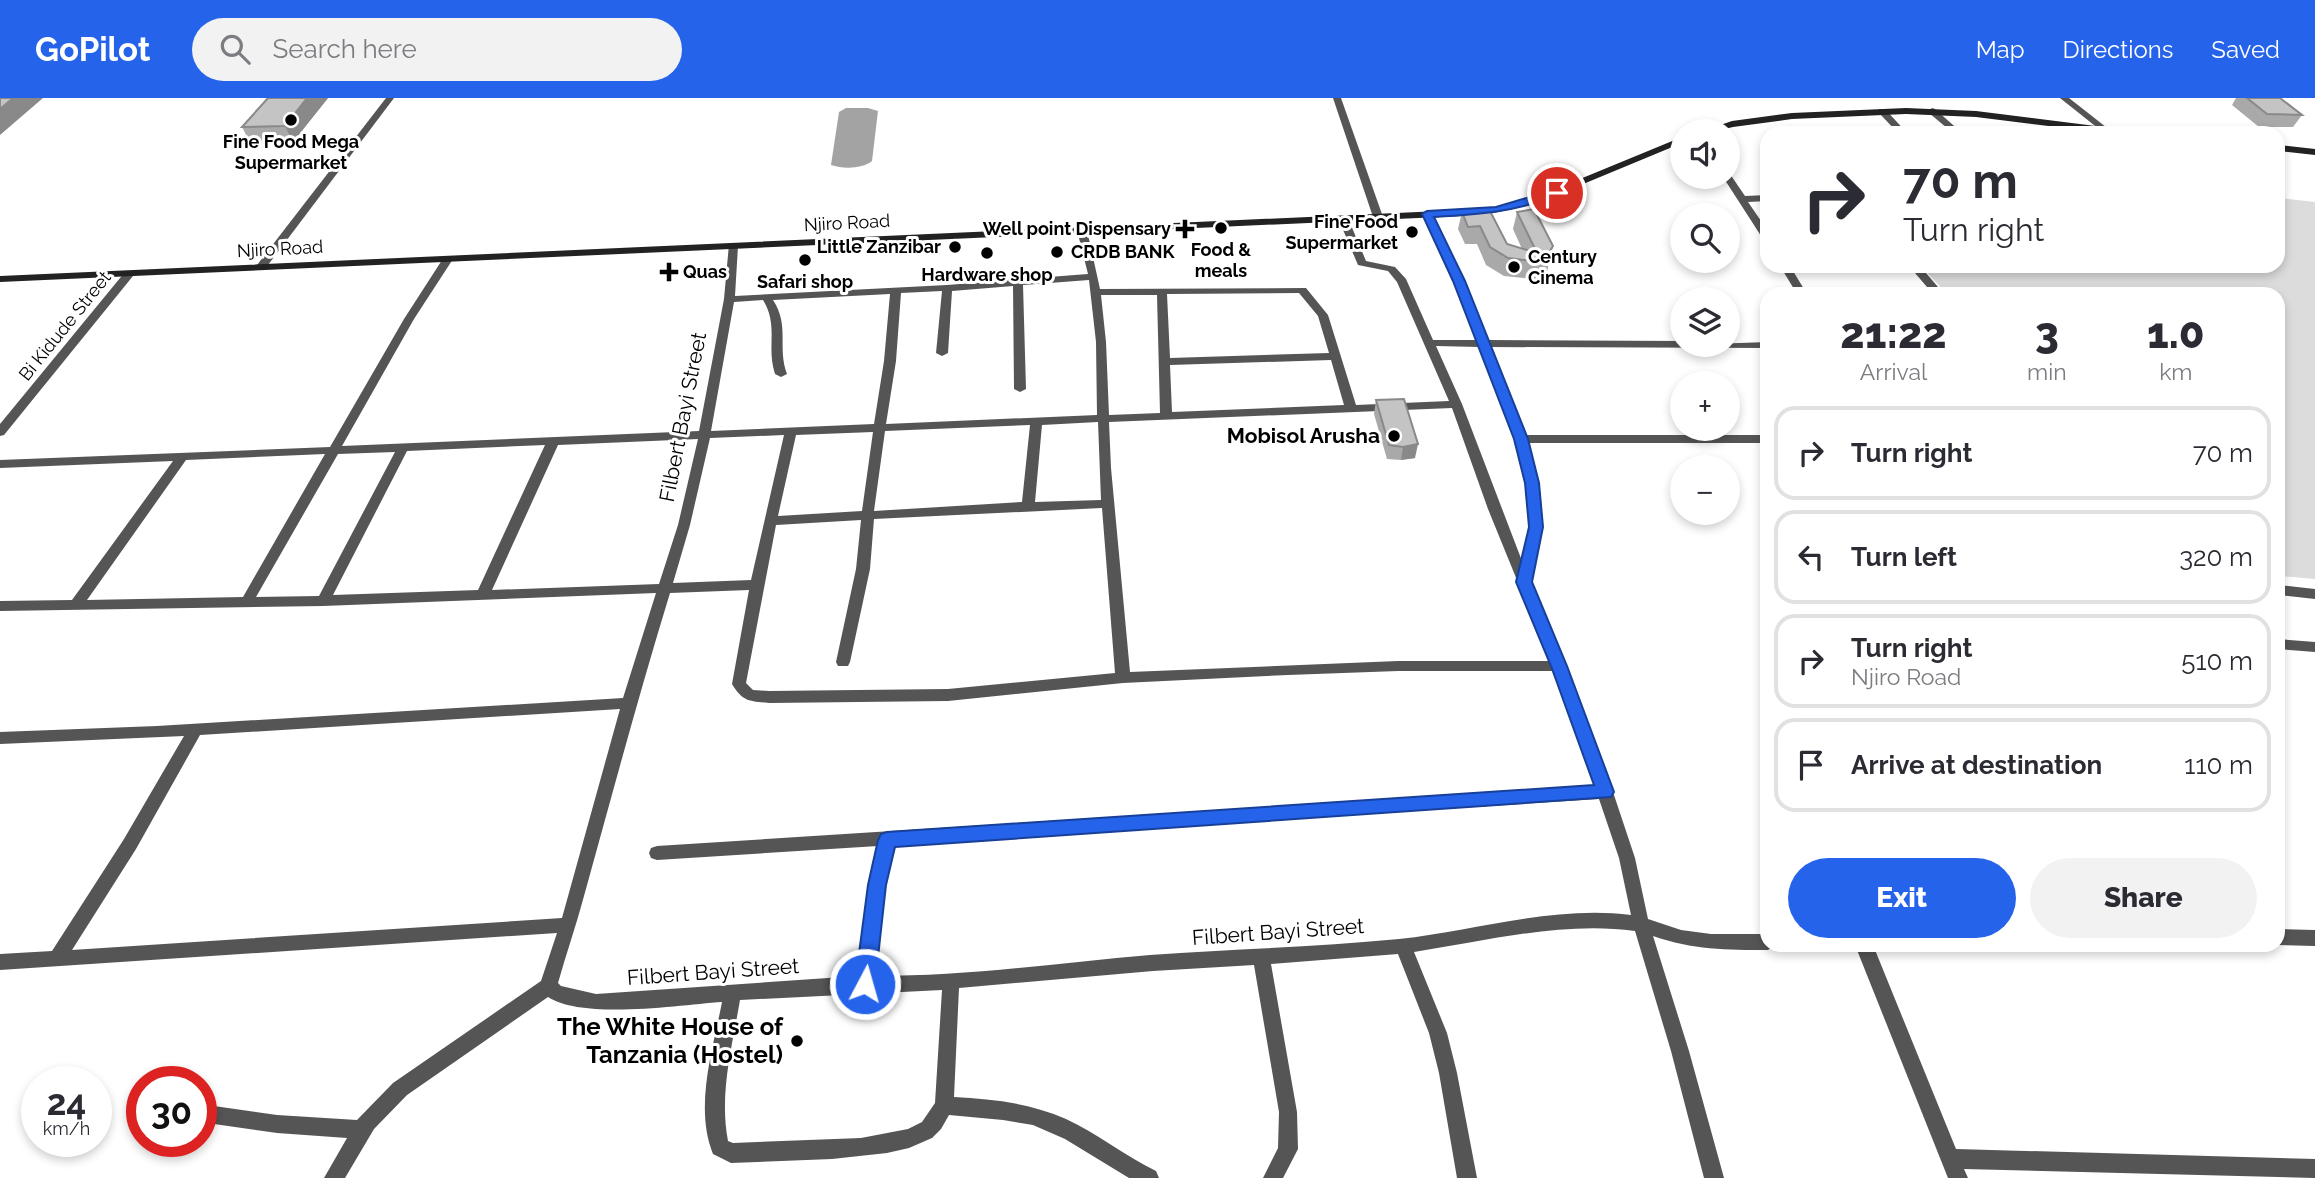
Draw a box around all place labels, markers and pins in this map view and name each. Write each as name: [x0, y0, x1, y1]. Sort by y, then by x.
marker: Fine Food Mega Supermarket: [283, 112, 299, 128]
place label: Fine Food Mega Supermarket: [223, 131, 359, 173]
pin: [1527, 163, 1587, 223]
place label: Fine Food Supermarket: [1286, 211, 1398, 253]
place label: Well point Dispensary: [983, 218, 1171, 239]
marker: Food & meals: [1213, 220, 1229, 236]
marker: Well point Dispensary: [1177, 221, 1193, 237]
marker: Fine Food Supermarket: [1404, 224, 1420, 240]
place label: Little Zanzibar: [817, 236, 941, 257]
marker: Little Zanzibar: [947, 239, 963, 255]
place label: Food & meals: [1191, 239, 1251, 281]
place label: CRDB BANK: [1071, 241, 1176, 262]
marker: CRDB BANK: [1049, 244, 1065, 260]
marker: Hardware shop: [979, 245, 995, 261]
place label: Century Cinema: [1528, 246, 1597, 288]
marker: Safari shop: [797, 252, 813, 268]
marker: Century Cinema: [1506, 259, 1522, 275]
place label: Quas: [683, 261, 727, 282]
marker: Quas: [661, 264, 677, 280]
place label: Hardware shop: [921, 264, 1053, 285]
place label: Safari shop: [757, 271, 853, 292]
place label: Mobisol Arusha: [1227, 423, 1380, 448]
marker: Mobisol Arusha: [1386, 428, 1402, 444]
place label: The White House of Tanzania (Hostel): [557, 1012, 784, 1069]
marker: The White House of Tanzania (Hostel): [789, 1033, 805, 1049]

